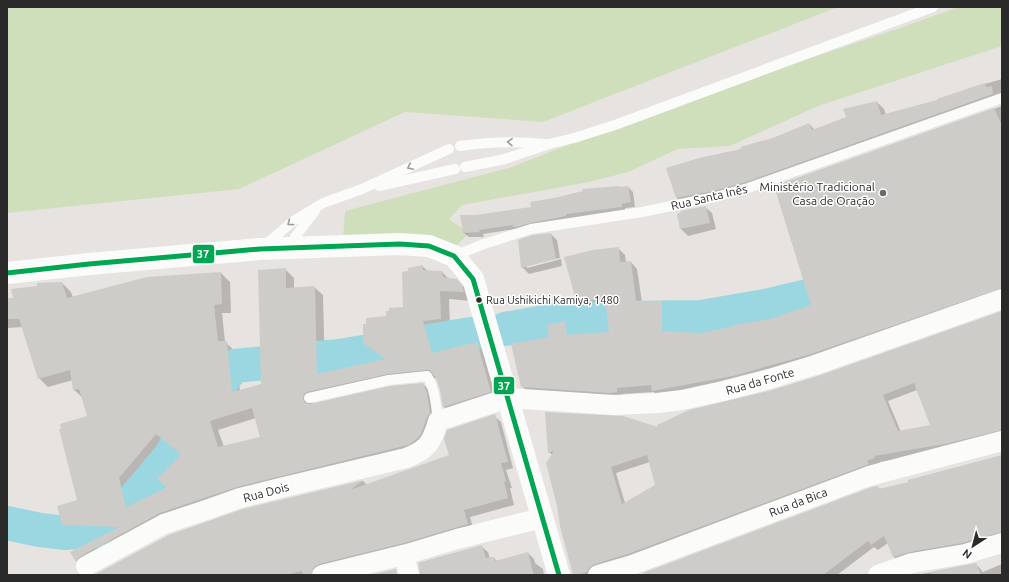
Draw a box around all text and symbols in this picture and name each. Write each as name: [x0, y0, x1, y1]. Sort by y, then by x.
one-way arrow: [507, 138, 513, 146]
one-way arrow: [407, 162, 414, 170]
place label: Ministério Tradicional Casa de Oração: [760, 180, 875, 207]
street label: Rua Santa Inês: [670, 182, 748, 212]
marker: Ministério Tradicional Casa de Oração: [878, 188, 888, 198]
one-way arrow: [288, 219, 295, 226]
line badge: 37: [192, 244, 215, 264]
text: 37: [197, 248, 209, 260]
place label: Rua Ushikichi Kamiya, 1480: [486, 294, 619, 306]
marker: Rua Ushikichi Kamiya, 1480: [474, 295, 484, 305]
street label: Rua da Fonte: [724, 365, 796, 397]
line badge: 37: [493, 376, 515, 395]
text: 37: [498, 380, 510, 392]
street label: Rua Dois: [242, 480, 290, 504]
street label: Rua da Bica: [767, 485, 829, 519]
north arrow: [953, 526, 993, 566]
text: N: [960, 547, 974, 561]

